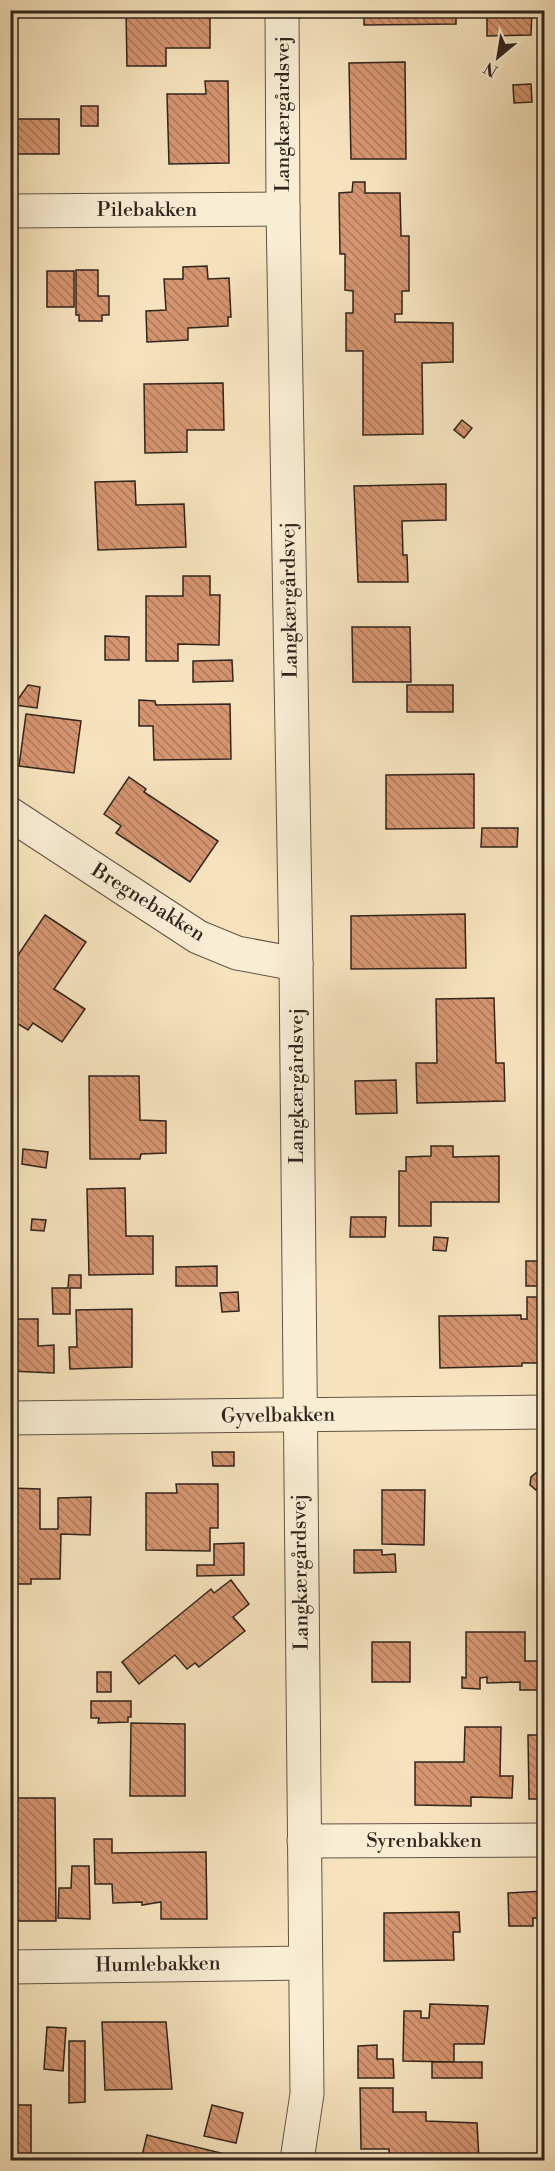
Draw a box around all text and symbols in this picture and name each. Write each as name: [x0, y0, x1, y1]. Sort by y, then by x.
north arrow: [468, 27, 528, 87]
street label: Langkærgårdsvej: [271, 36, 296, 192]
text: N: [480, 57, 501, 81]
street label: Pilebakken: [97, 198, 197, 223]
street label: Langkærgårdsvej: [276, 522, 304, 678]
street label: Bregnebakken: [86, 858, 210, 948]
street label: Langkærgårdsvej: [285, 1008, 310, 1164]
street label: Gyvelbakken: [221, 1403, 335, 1429]
street label: Langkærgårdsvej: [287, 1494, 315, 1650]
street label: Syrenbakken: [366, 1829, 482, 1854]
street label: Humlebakken: [95, 1951, 221, 1979]

